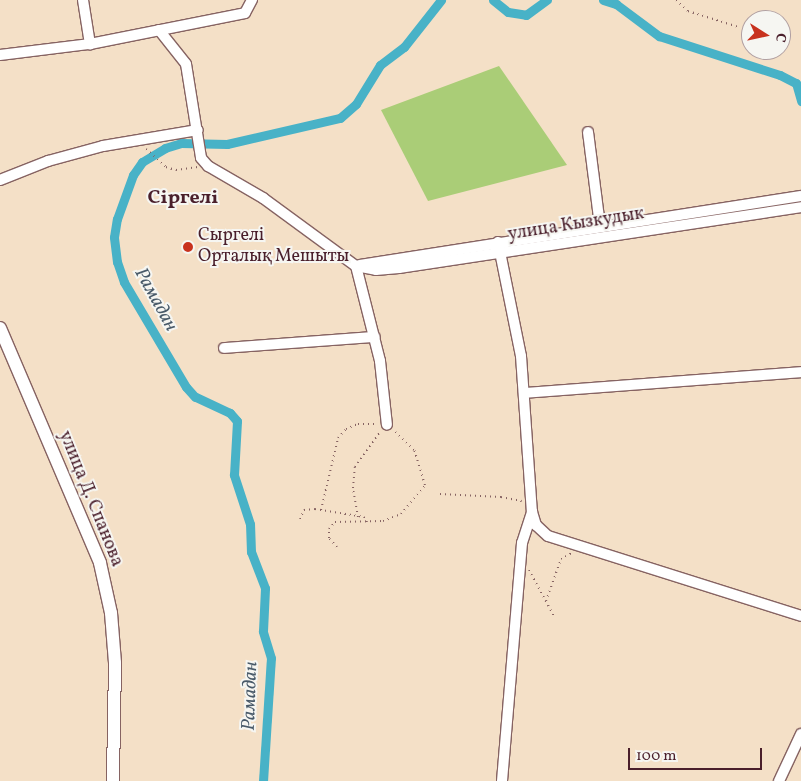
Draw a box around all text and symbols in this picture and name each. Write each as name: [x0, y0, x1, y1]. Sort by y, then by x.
north arrow: [741, 10, 791, 60]
text: С: [770, 31, 790, 44]
district label: Сіргелі: [148, 186, 218, 210]
street label: улица Кызкудык: [506, 204, 646, 246]
place label: Сыргелі Орталық Мешыты: [198, 226, 349, 268]
marker: Сыргелі Орталық Мешыты: [182, 241, 194, 253]
water label: Рамадан: [128, 264, 182, 336]
street label: улица Д. Спанова: [53, 428, 127, 570]
water label: Рамадан: [238, 661, 264, 731]
scale bar: [631, 738, 765, 770]
text: 100 m: [636, 746, 676, 767]

